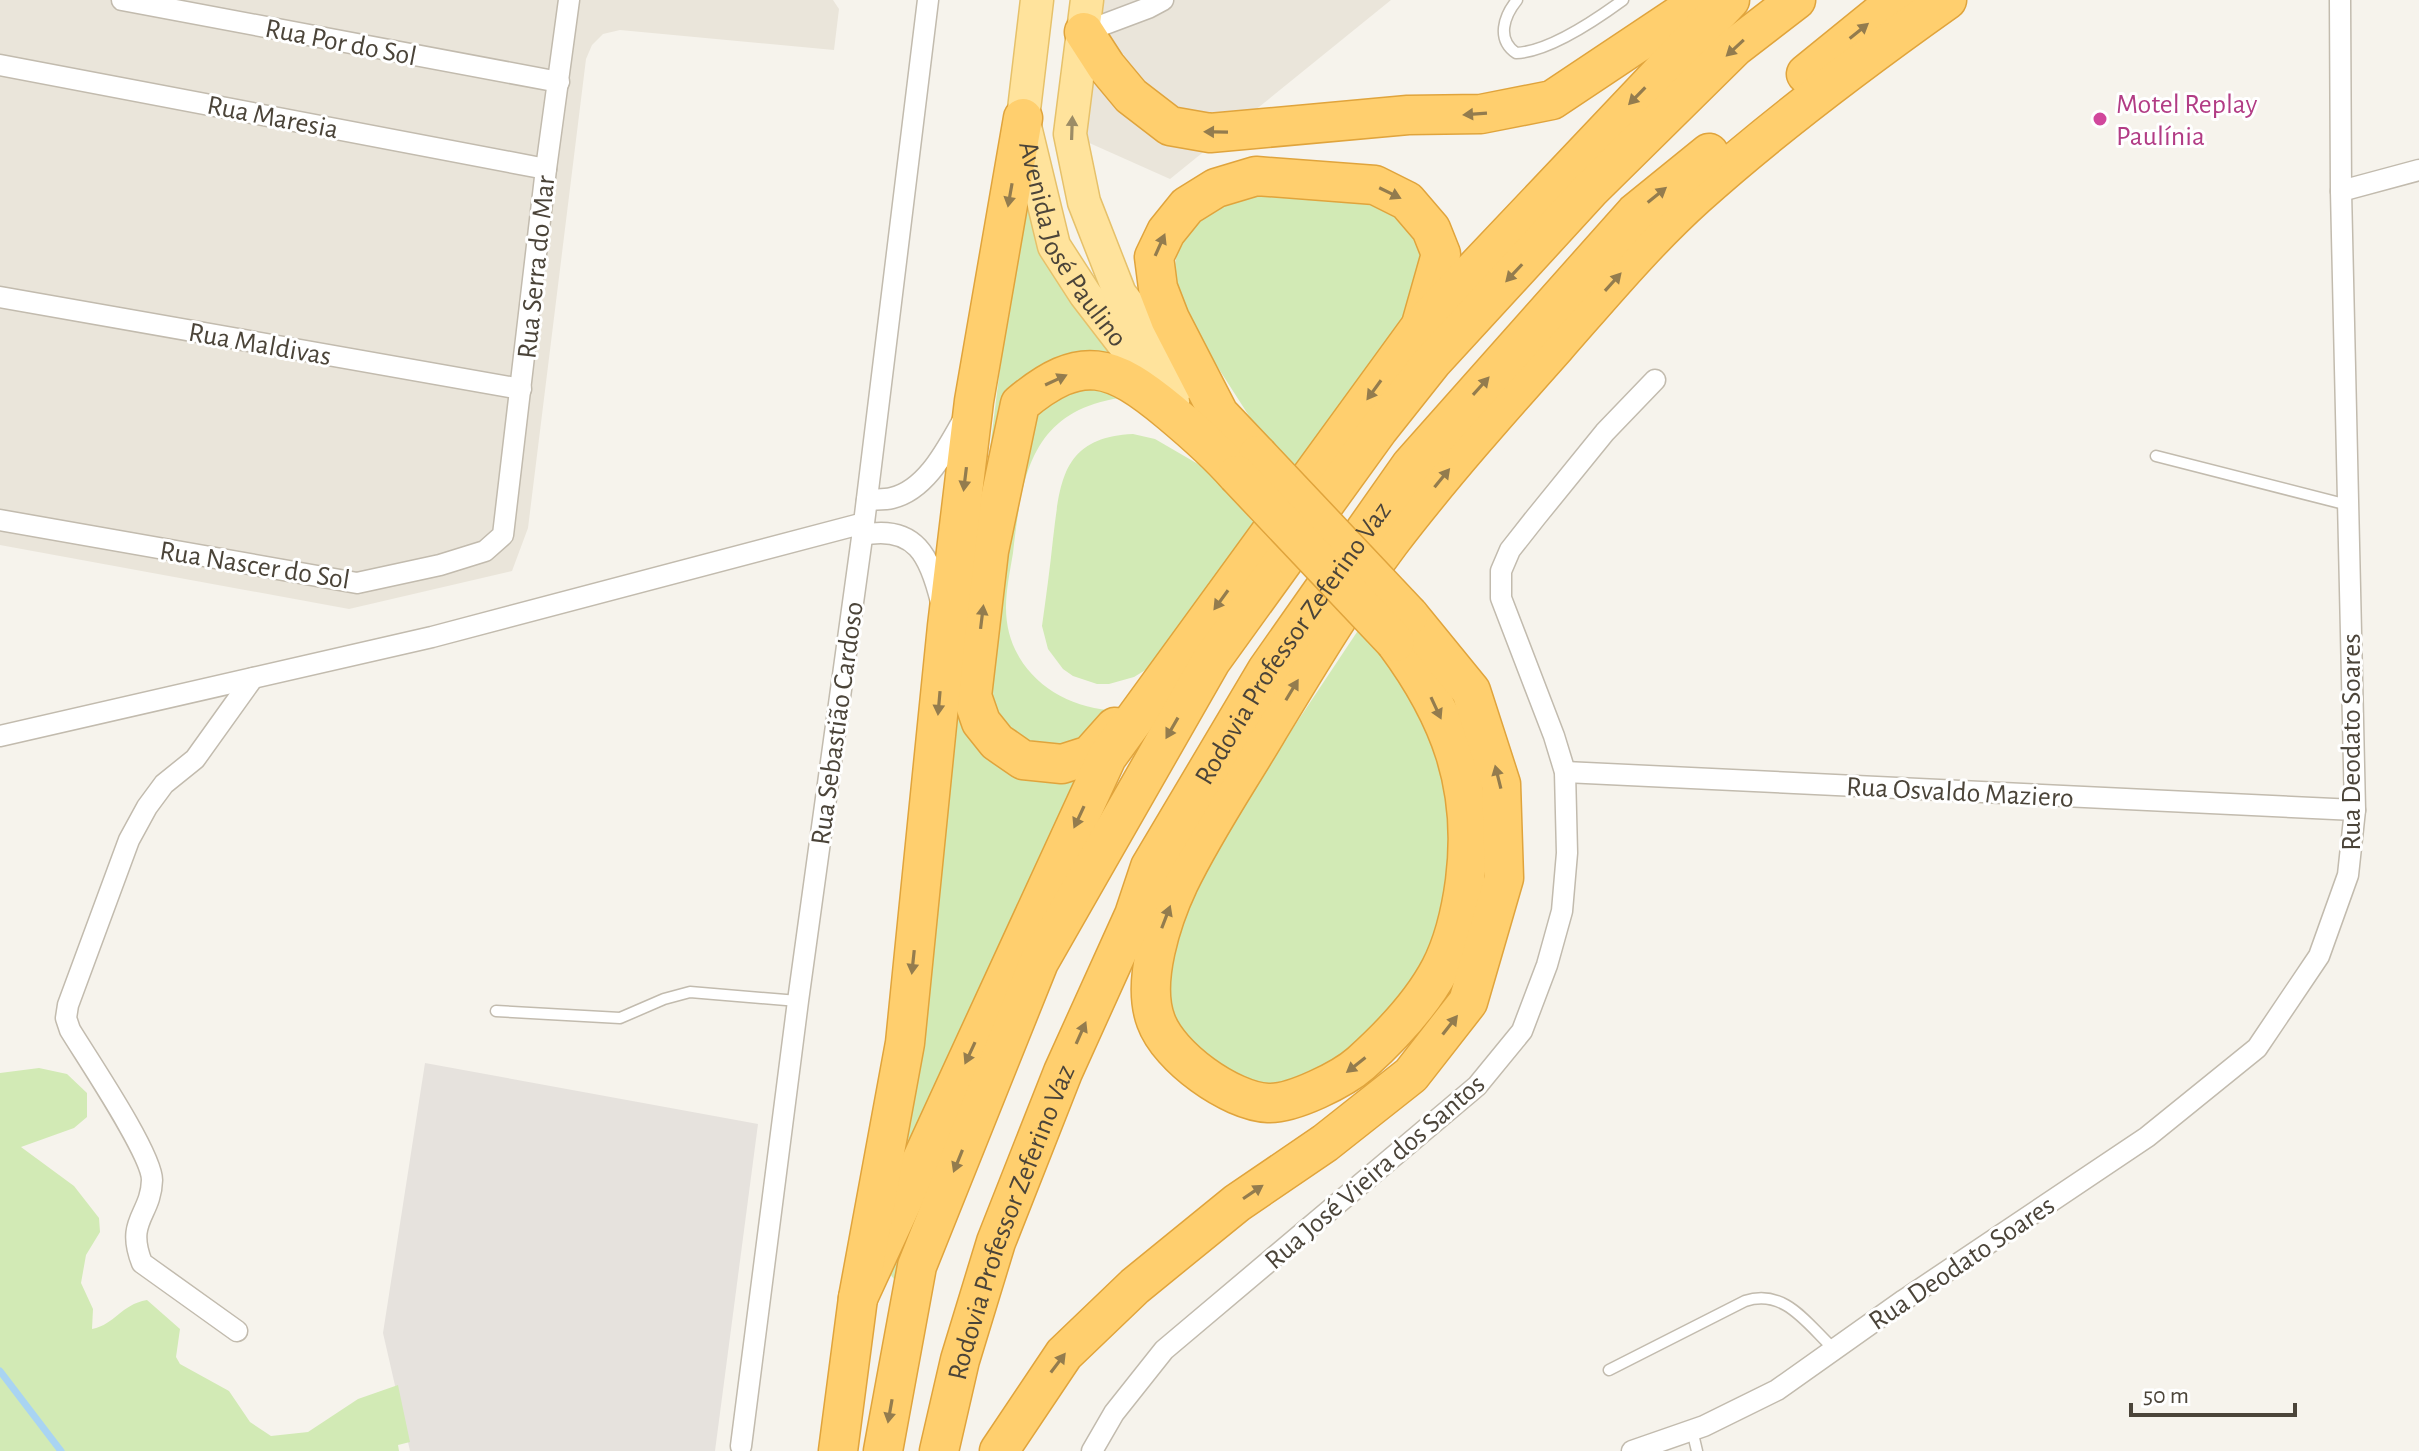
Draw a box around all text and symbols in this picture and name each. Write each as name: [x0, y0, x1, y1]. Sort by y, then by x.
street label: Rua Por do Sol: [263, 15, 419, 71]
one-way arrow: [1849, 23, 1869, 40]
one-way arrow: [1726, 38, 1745, 56]
one-way arrow: [1628, 86, 1647, 105]
place label: Motel Replay Paulínia: [2116, 91, 2257, 151]
street label: Rua Maresia: [205, 92, 341, 144]
one-way arrow: [1462, 108, 1487, 121]
marker: Motel Replay Paulínia: [2091, 110, 2109, 128]
one-way arrow: [1066, 115, 1079, 140]
one-way arrow: [1203, 126, 1228, 138]
street label: Avenida José Paulino: [1013, 139, 1132, 352]
street label: Rua Serra do Mar: [513, 174, 561, 360]
one-way arrow: [1003, 183, 1016, 208]
one-way arrow: [1379, 186, 1402, 200]
one-way arrow: [1647, 187, 1667, 204]
one-way arrow: [1153, 233, 1167, 257]
one-way arrow: [1505, 264, 1523, 283]
one-way arrow: [1603, 272, 1621, 291]
street label: Rua Maldivas: [186, 319, 333, 371]
one-way arrow: [1045, 373, 1068, 387]
one-way arrow: [1472, 376, 1489, 396]
one-way arrow: [1366, 379, 1382, 401]
one-way arrow: [958, 467, 971, 492]
one-way arrow: [1433, 468, 1450, 488]
street label: Rodovia Professor Zeferino Vaz: [1190, 497, 1397, 790]
street label: Rua Nascer do Sol: [158, 537, 352, 595]
one-way arrow: [1213, 590, 1229, 611]
street label: Rua Sebastião Cardoso: [807, 600, 869, 847]
one-way arrow: [975, 604, 988, 629]
street label: Rua Deodato Soares: [2338, 633, 2366, 851]
one-way arrow: [1285, 679, 1299, 701]
one-way arrow: [933, 691, 946, 716]
one-way arrow: [1429, 696, 1443, 719]
one-way arrow: [1165, 717, 1179, 739]
one-way arrow: [1491, 764, 1503, 789]
street label: Rua Osvaldo Maziero: [1845, 773, 2074, 813]
one-way arrow: [1073, 806, 1086, 829]
one-way arrow: [1160, 905, 1173, 929]
one-way arrow: [907, 950, 920, 975]
one-way arrow: [1441, 1015, 1458, 1035]
one-way arrow: [1074, 1022, 1087, 1045]
one-way arrow: [964, 1042, 977, 1065]
one-way arrow: [1346, 1057, 1366, 1073]
street label: Rodovia Professor Zeferino Vaz: [944, 1061, 1080, 1383]
street label: Rua José Vieira dos Santos: [1260, 1070, 1490, 1275]
one-way arrow: [952, 1149, 965, 1173]
one-way arrow: [1243, 1185, 1264, 1200]
street label: Rua Deodato Soares: [1864, 1191, 2060, 1336]
one-way arrow: [1050, 1352, 1065, 1373]
scale bar: [2131, 1367, 2295, 1417]
text: 50 m: [2143, 1384, 2189, 1408]
one-way arrow: [884, 1399, 896, 1424]

